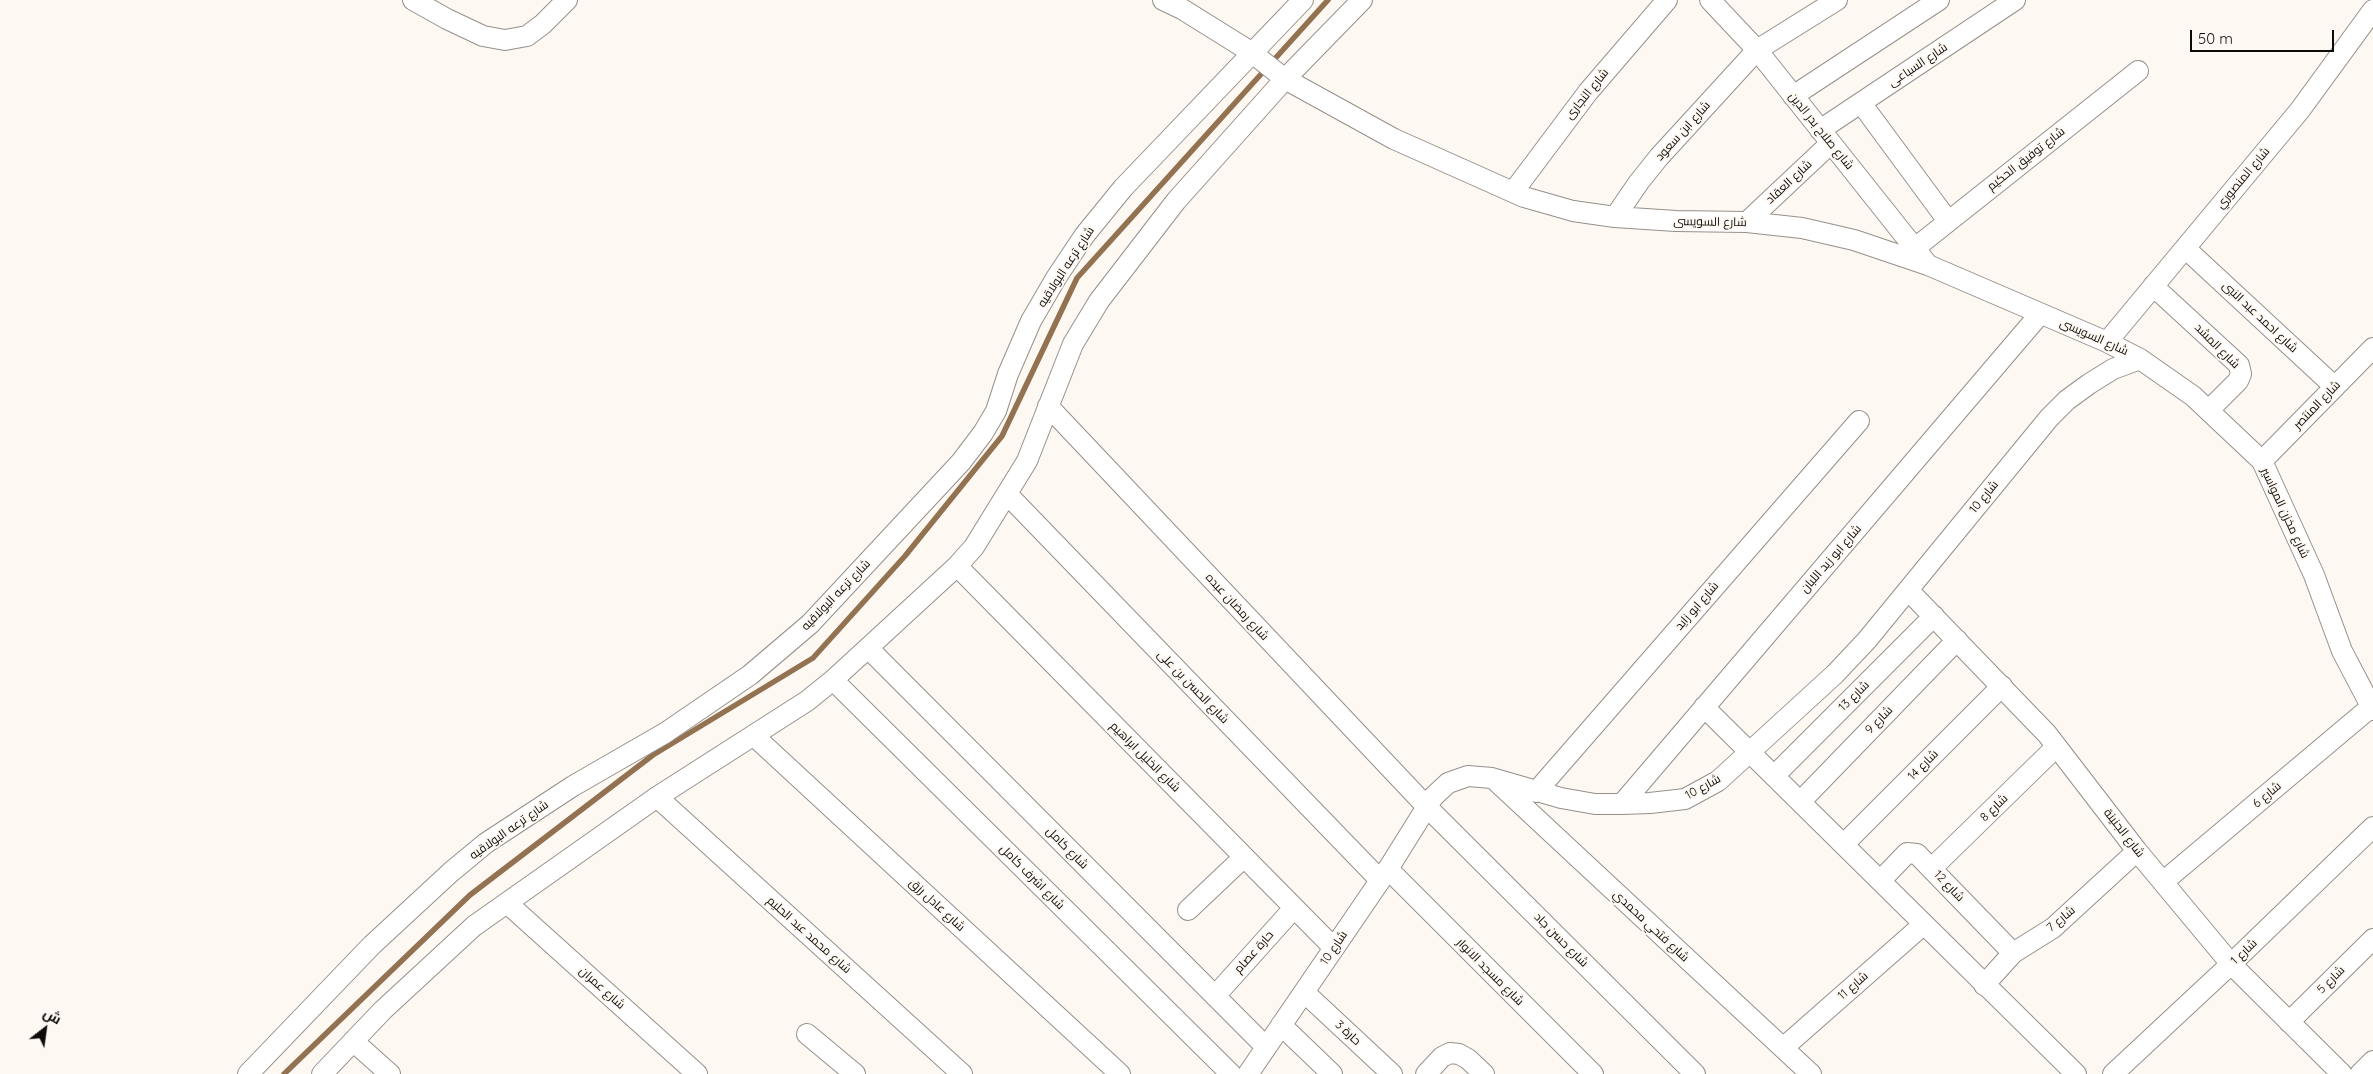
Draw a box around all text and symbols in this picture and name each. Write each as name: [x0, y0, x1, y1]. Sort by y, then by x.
scale bar: [2193, 20, 2337, 52]
text: 50 m: [2198, 29, 2233, 48]
street label: شارع السباعى: [1886, 40, 1950, 90]
street label: شارع النجارى: [1562, 66, 1612, 122]
street label: شارع صلاح بدر الدين: [1785, 89, 1857, 173]
street label: شارع ابن سعود: [1653, 98, 1713, 164]
street label: شارع توفيق الحكيم: [1984, 124, 2068, 194]
street label: شارع المنصوري: [2213, 144, 2273, 212]
street label: شارع العقاد: [1763, 157, 1815, 207]
street label: شارع السويسى: [1673, 214, 1747, 230]
street label: شارع ترعه البولاقيه: [1035, 224, 1097, 310]
street label: شارع احمد عبد النبى: [2219, 278, 2301, 356]
street label: شارع السويسى: [2058, 316, 2130, 358]
street label: شارع المشد: [2191, 320, 2243, 372]
street label: شارع المنتصر: [2290, 378, 2344, 432]
street label: شارع مخزن المواسير: [2258, 465, 2312, 561]
street label: شارع 10: [1966, 478, 2002, 516]
street label: شارع ابو زيد اللبان: [1798, 522, 1864, 596]
street label: شارع ترعه البولاقيه: [798, 557, 874, 633]
street label: شارع رمضان عبده: [1202, 570, 1272, 644]
street label: شارع ابو زايد: [1672, 579, 1722, 633]
street label: شارع الحسن بن على: [1154, 647, 1232, 727]
street label: شارع 13: [1836, 678, 1872, 714]
street label: شارع 9: [1862, 703, 1896, 737]
street label: شارع الخليل ابراهيم: [1107, 719, 1183, 795]
street label: شارع 14: [1905, 747, 1941, 783]
street label: شارع 10: [1683, 771, 1723, 803]
street label: شارع 6: [2250, 779, 2284, 811]
street label: شارع 8: [1977, 791, 2011, 825]
street label: شارع ترعه البولاقيه: [467, 797, 551, 863]
street label: شارع الجنينة: [2101, 806, 2147, 860]
street label: شارع كامل: [1043, 824, 1091, 872]
street label: شارع اشرف كامل: [997, 842, 1067, 912]
street label: شارع 12: [1931, 867, 1967, 905]
street label: شارع عادل رزق: [906, 876, 968, 934]
street label: شارع فتحي محمدي: [1610, 887, 1692, 965]
street label: شارع محمد عبد الحليم: [764, 893, 854, 977]
street label: شارع 7: [2044, 903, 2078, 935]
street label: شارع حسن جاد: [1531, 910, 1591, 970]
street label: حارة عصام: [1231, 928, 1277, 976]
street label: شارع 10: [1317, 928, 1351, 968]
street label: شارع مسجد الانوار: [1453, 935, 1527, 1009]
street label: شارع 1: [2228, 936, 2260, 968]
street label: شارع 5: [2314, 963, 2348, 997]
street label: شارع عمران: [576, 964, 628, 1012]
street label: شارع 11: [1835, 969, 1871, 1003]
north arrow: [20, 1004, 70, 1054]
text: ش: [40, 1004, 65, 1028]
street label: حارة 3: [1332, 1018, 1364, 1048]

